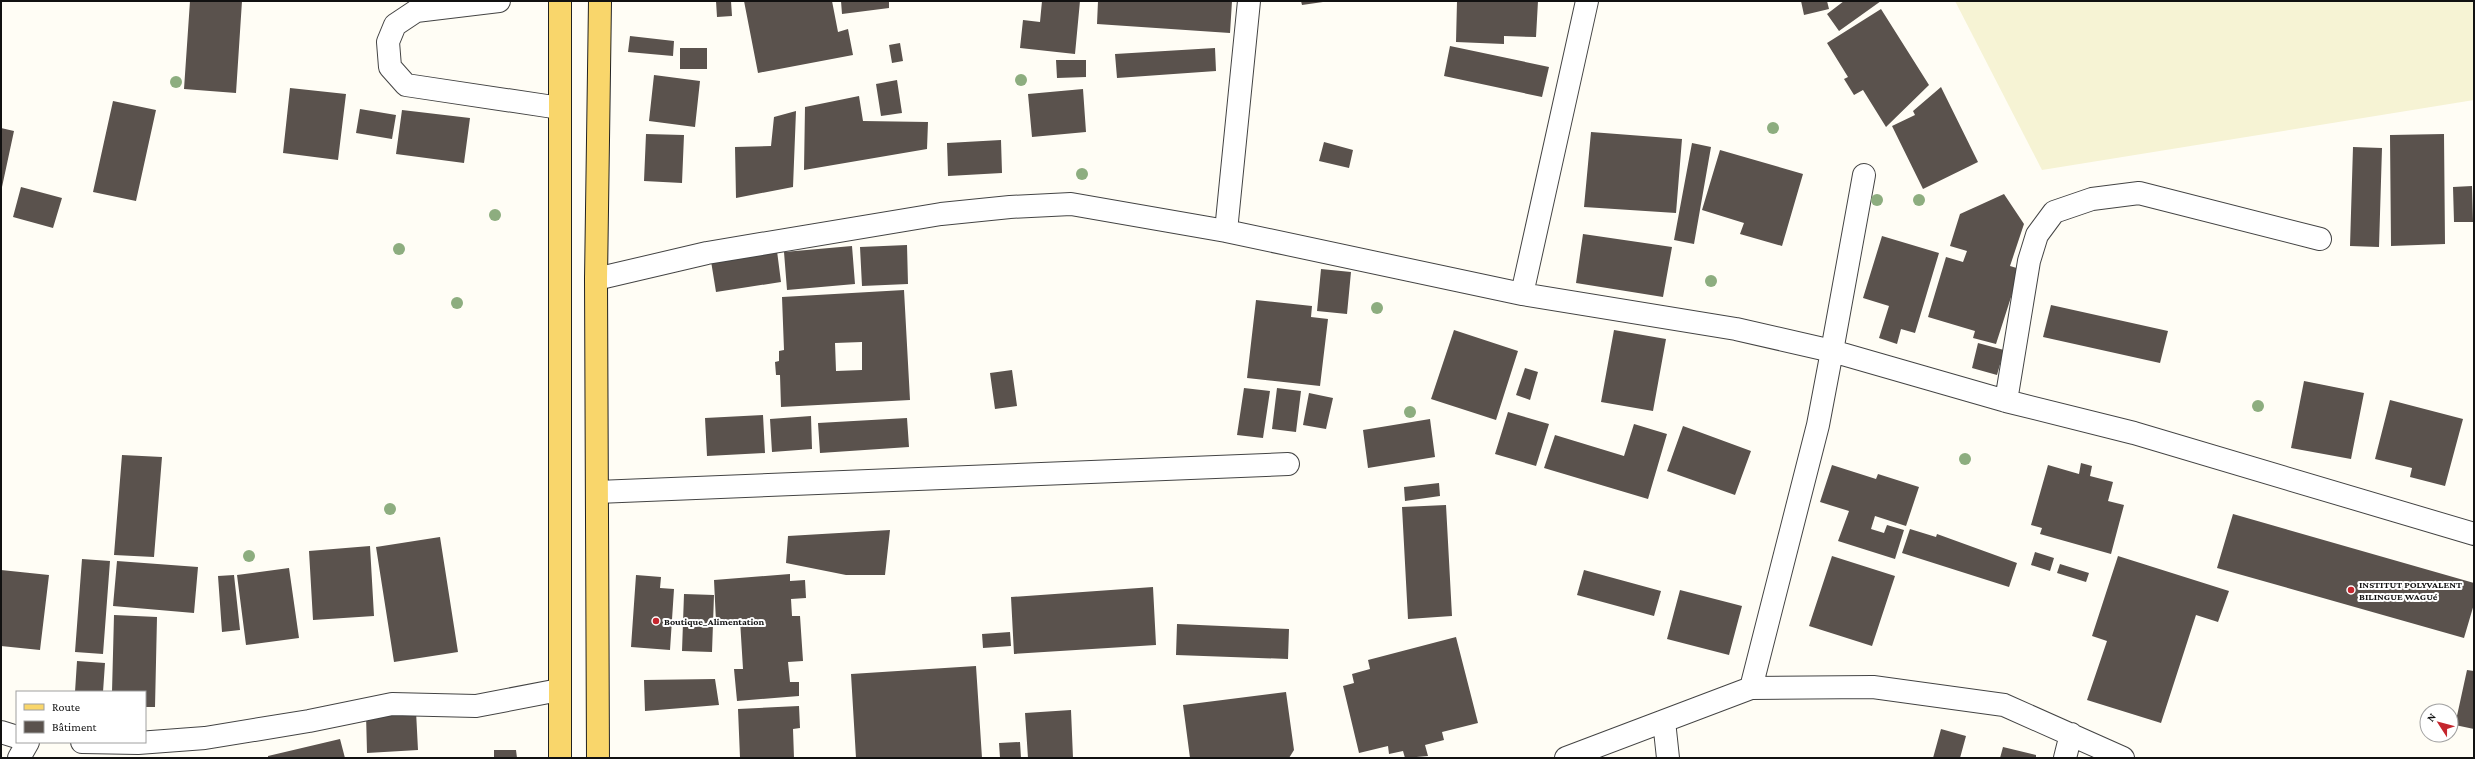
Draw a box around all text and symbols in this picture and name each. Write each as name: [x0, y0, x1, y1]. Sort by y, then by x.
place label: INSTITUT POLYVALENT BILINGUE WAGUé: [2359, 579, 2462, 602]
marker: INSTITUT POLYVALENT BILINGUE WAGUé: [2346, 585, 2356, 595]
marker: Boutique_Alimentation: [651, 616, 661, 626]
place label: Boutique_Alimentation: [664, 616, 765, 627]
legend: [16, 691, 146, 743]
text: Route: [52, 700, 80, 714]
north arrow: [2419, 703, 2459, 743]
text: N: [2424, 710, 2438, 724]
text: Bâtiment: [52, 720, 98, 734]

